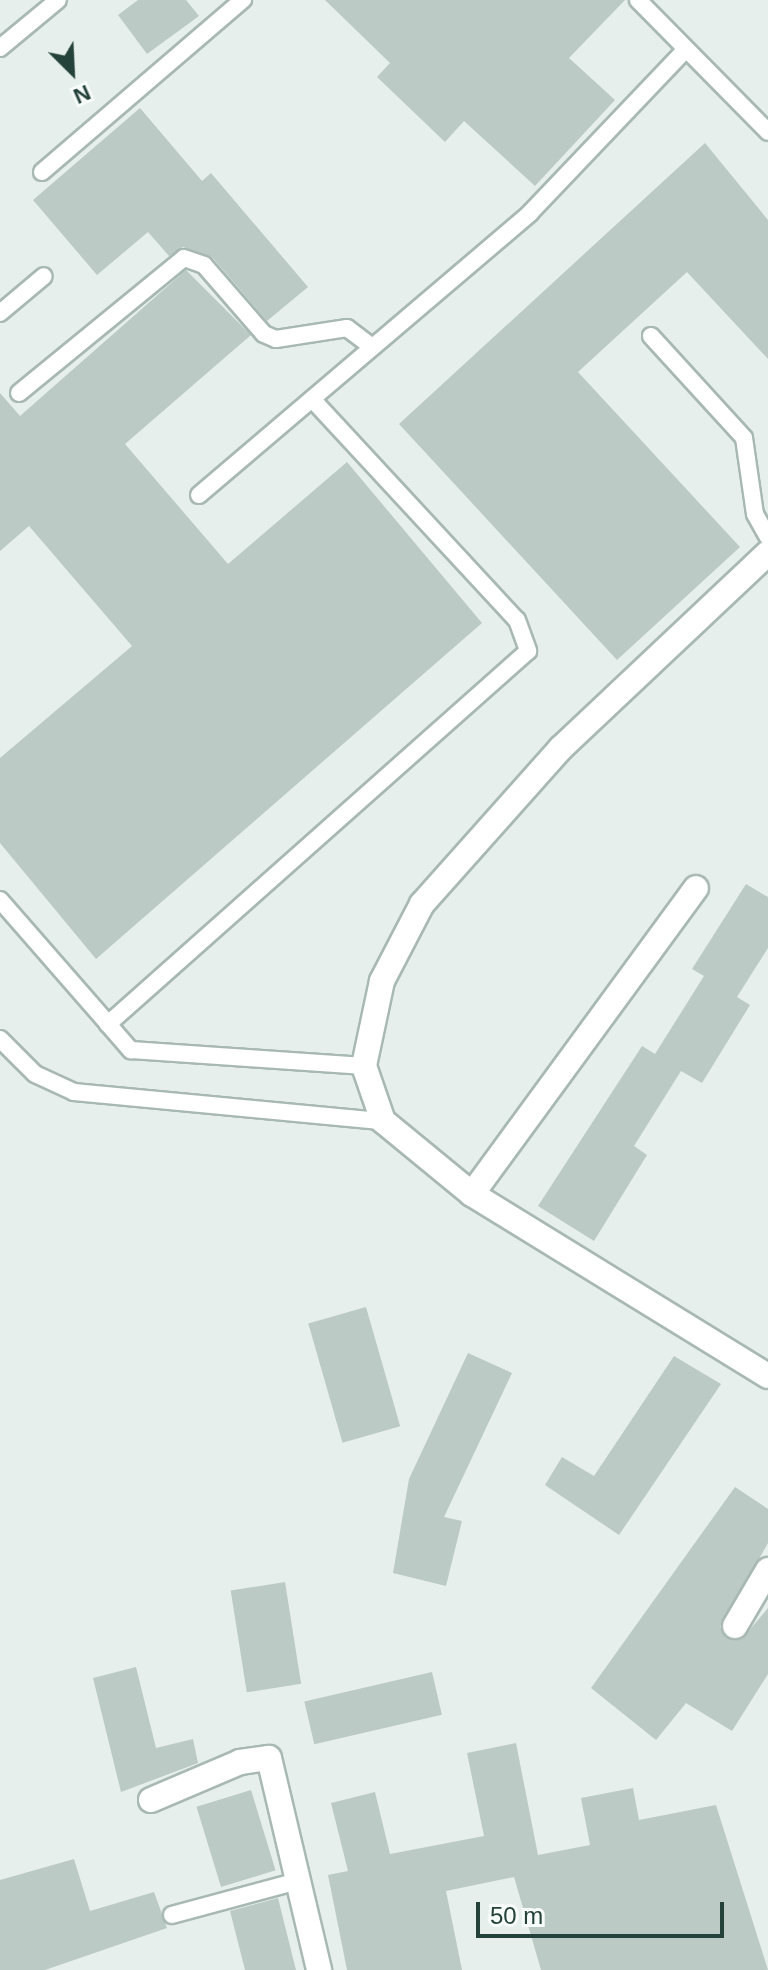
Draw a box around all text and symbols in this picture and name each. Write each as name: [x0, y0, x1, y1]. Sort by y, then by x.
north arrow: [32, 32, 112, 112]
text: N: [70, 80, 94, 109]
scale bar: [480, 1886, 728, 1936]
text: 50 m: [490, 1902, 543, 1929]

